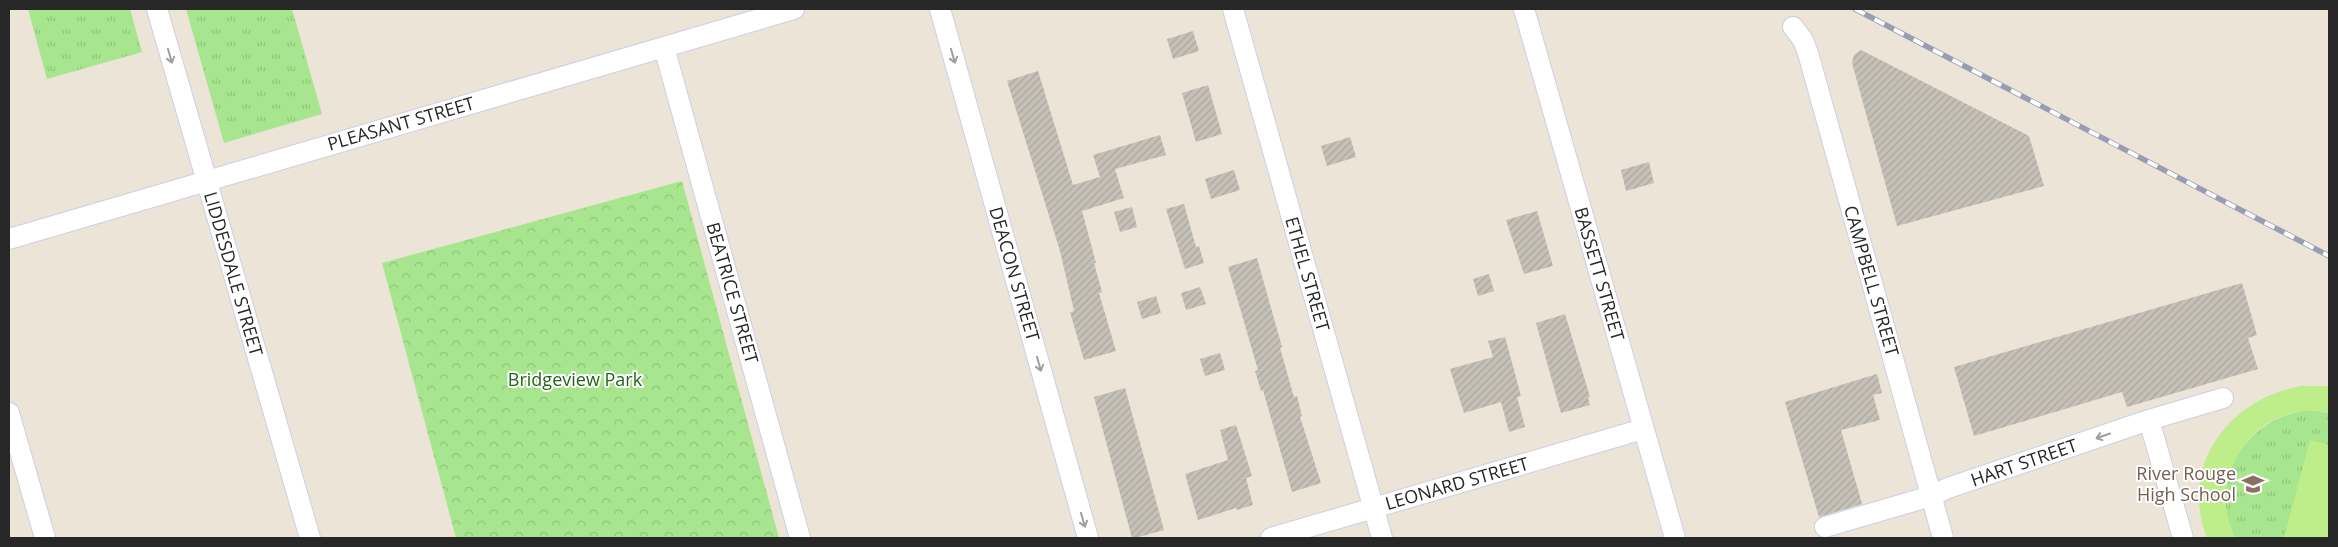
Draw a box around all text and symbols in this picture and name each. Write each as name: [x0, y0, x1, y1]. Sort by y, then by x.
one-way arrow: [166, 47, 176, 63]
one-way arrow: [949, 47, 958, 63]
street label: PLEASANT STREET: [324, 91, 477, 155]
street label: LIDDESDALE STREET: [199, 189, 269, 359]
street label: CAMPBELL STREET: [1839, 203, 1905, 359]
street label: DEACON STREET: [984, 204, 1046, 344]
street label: BASSETT STREET: [1569, 204, 1631, 343]
street label: ETHEL STREET: [1280, 214, 1336, 334]
street label: BEATRICE STREET: [701, 219, 765, 366]
one-way arrow: [1035, 356, 1044, 372]
park label: Bridgeview Park: [508, 367, 643, 391]
one-way arrow: [2096, 432, 2111, 441]
street label: HART STREET: [1967, 433, 2080, 491]
street label: LEONARD STREET: [1382, 451, 1531, 515]
place label: River Rouge High School: [2136, 461, 2236, 506]
school or university icon: River Rouge High School: [2240, 471, 2266, 497]
one-way arrow: [1078, 512, 1088, 528]

